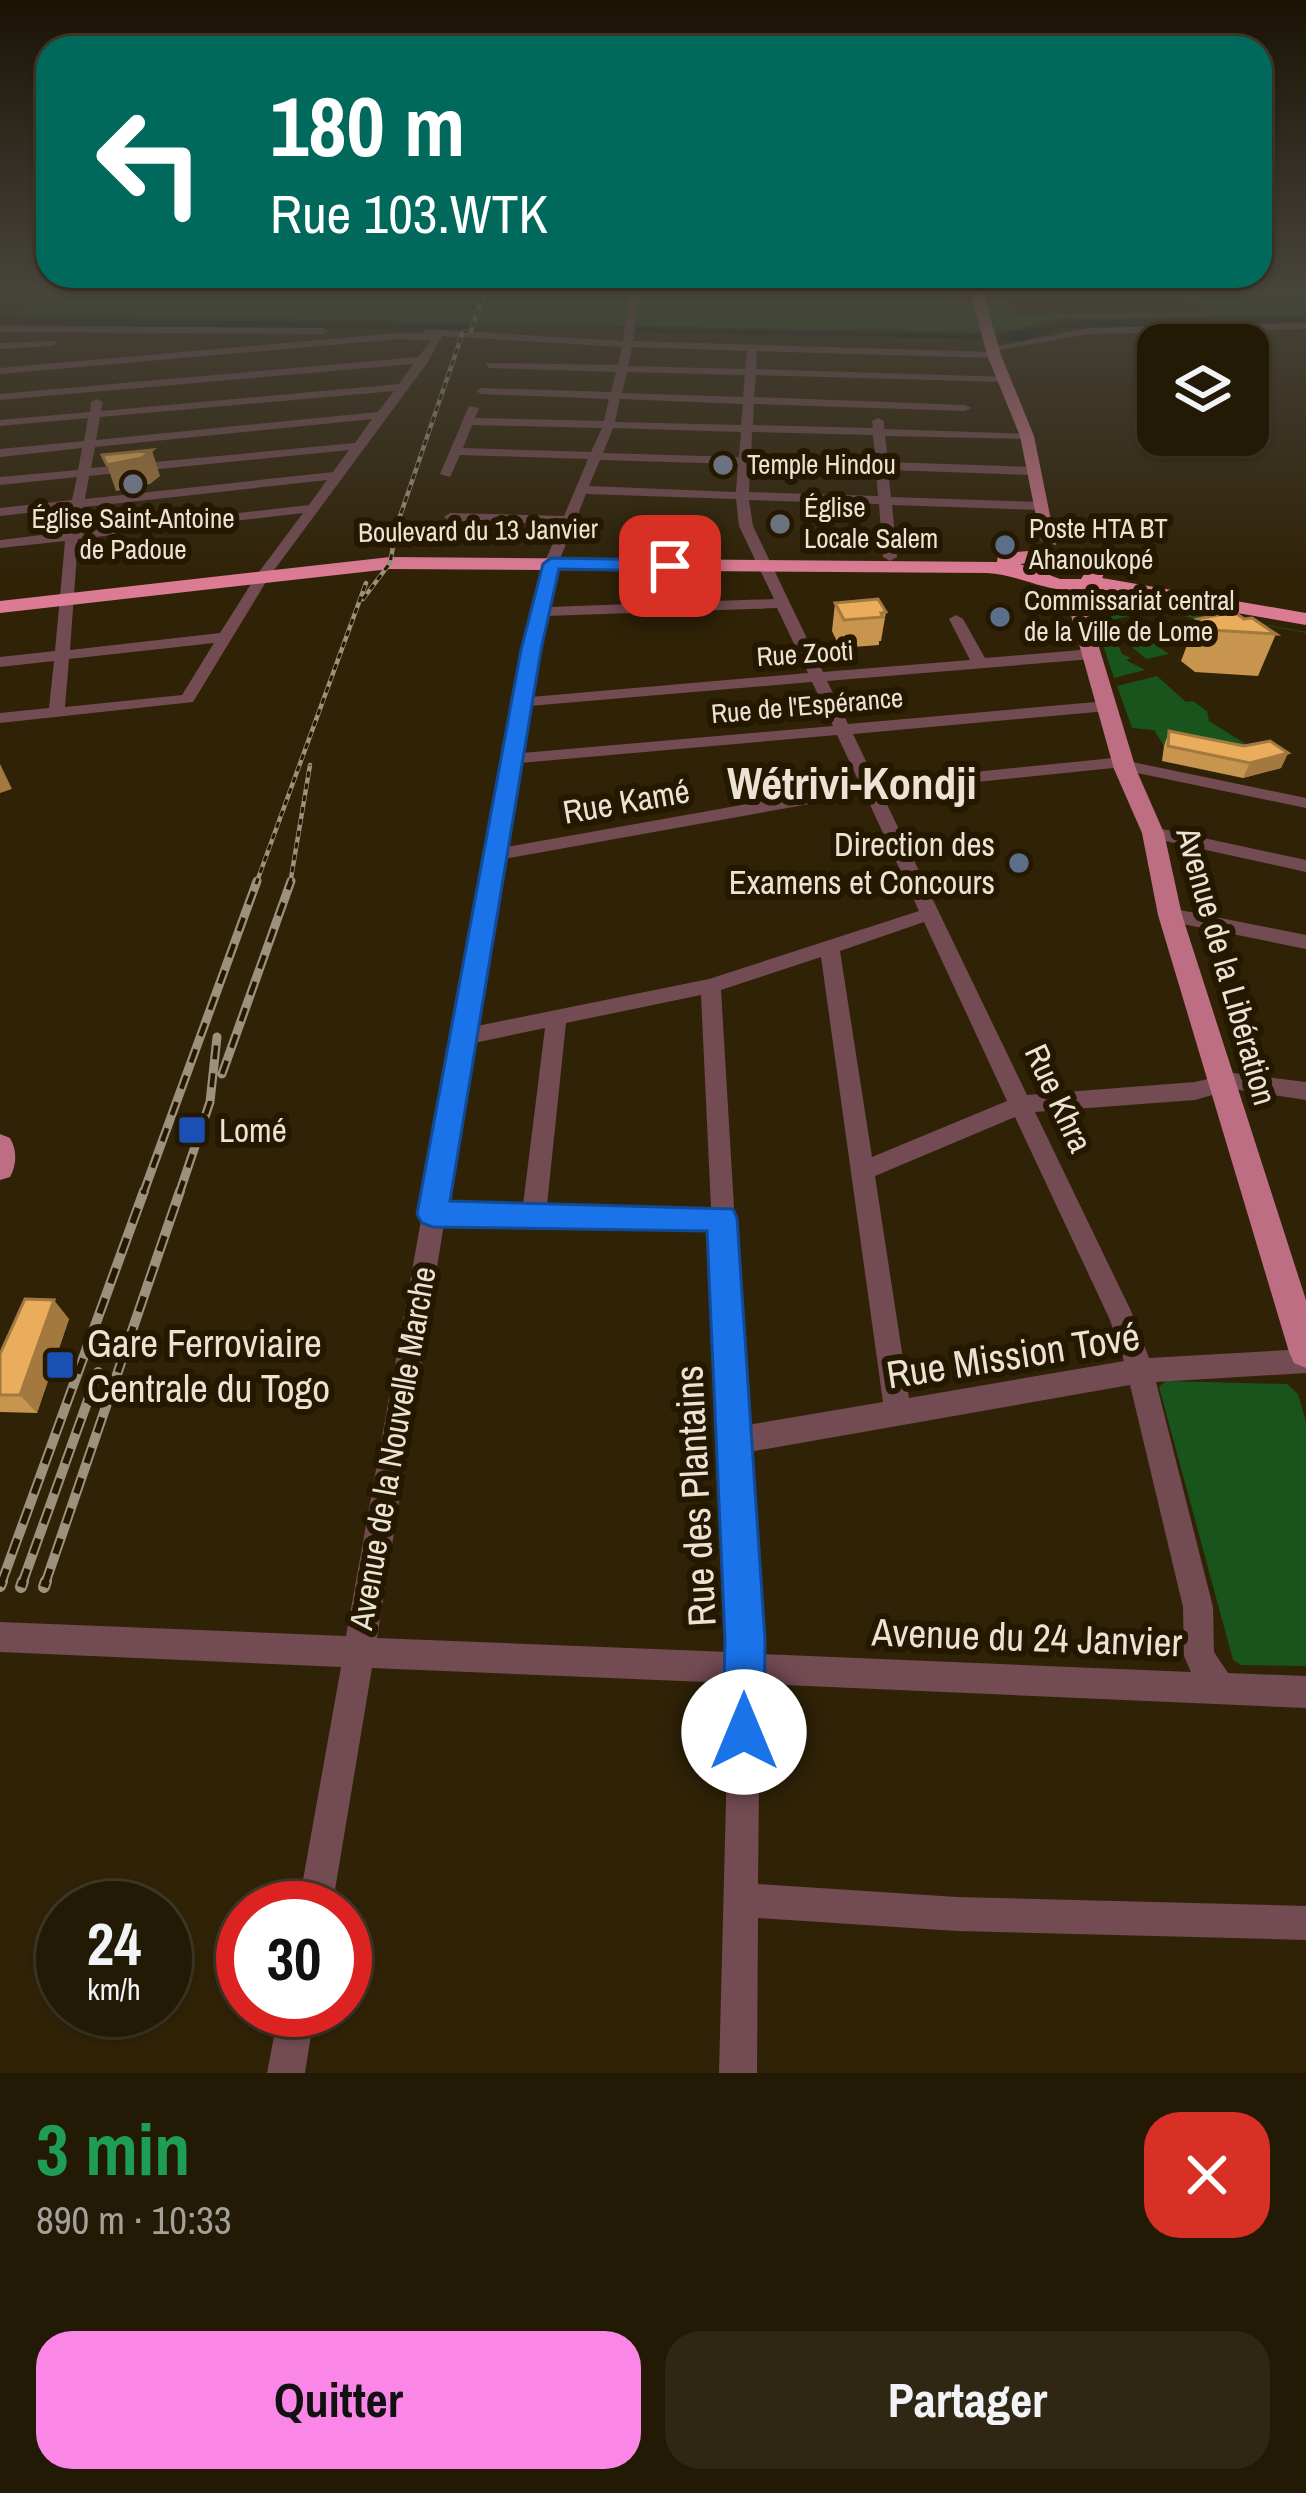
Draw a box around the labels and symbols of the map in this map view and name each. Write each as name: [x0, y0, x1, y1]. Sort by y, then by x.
place label: Temple Hindou: [747, 446, 896, 482]
marker: Temple Hindou: [710, 452, 736, 478]
marker: Église Saint-Antoine de Padoue: [120, 471, 146, 497]
place label: Église Locale Salem: [804, 489, 938, 556]
place label: Église Saint-Antoine de Padoue: [31, 500, 235, 567]
street label: Boulevard du 13 Janvier: [358, 510, 599, 550]
place label: Poste HTA BT Ahanoukopé: [1028, 510, 1168, 577]
marker: Église Locale Salem: [767, 511, 793, 537]
pin: [619, 515, 721, 617]
marker: Poste HTA BT Ahanoukopé: [992, 532, 1018, 558]
place label: Commissariat central de la Ville de Lome: [1024, 582, 1234, 649]
marker: Commissariat central de la Ville de Lome: [987, 604, 1013, 630]
street label: Rue Zooti: [755, 632, 855, 674]
street label: Rue de l'Espérance: [709, 679, 904, 731]
district label: Wétrivi-Kondji: [727, 752, 977, 813]
street label: Rue Kamé: [559, 768, 693, 834]
street label: Avenue de la Libération: [1166, 821, 1288, 1110]
place label: Direction des Examens et Concours: [729, 822, 995, 904]
marker: Direction des Examens et Concours: [1006, 850, 1032, 876]
street label: Rue Khra: [1015, 1037, 1103, 1159]
place label: Lomé: [219, 1108, 287, 1152]
marker: Lomé: [176, 1114, 208, 1146]
street label: Avenue de la Nouvelle Marche: [338, 1263, 446, 1634]
street label: Rue Mission Tové: [883, 1309, 1143, 1401]
place label: Gare Ferroviaire Centrale du Togo: [87, 1317, 330, 1414]
marker: Gare Ferroviaire Centrale du Togo: [44, 1349, 76, 1381]
street label: Rue des Plantains: [662, 1364, 728, 1628]
street label: Avenue du 24 Janvier: [870, 1606, 1183, 1668]
position arrow: [681, 1669, 807, 1795]
speed limit sign: 30: [216, 1881, 372, 2037]

